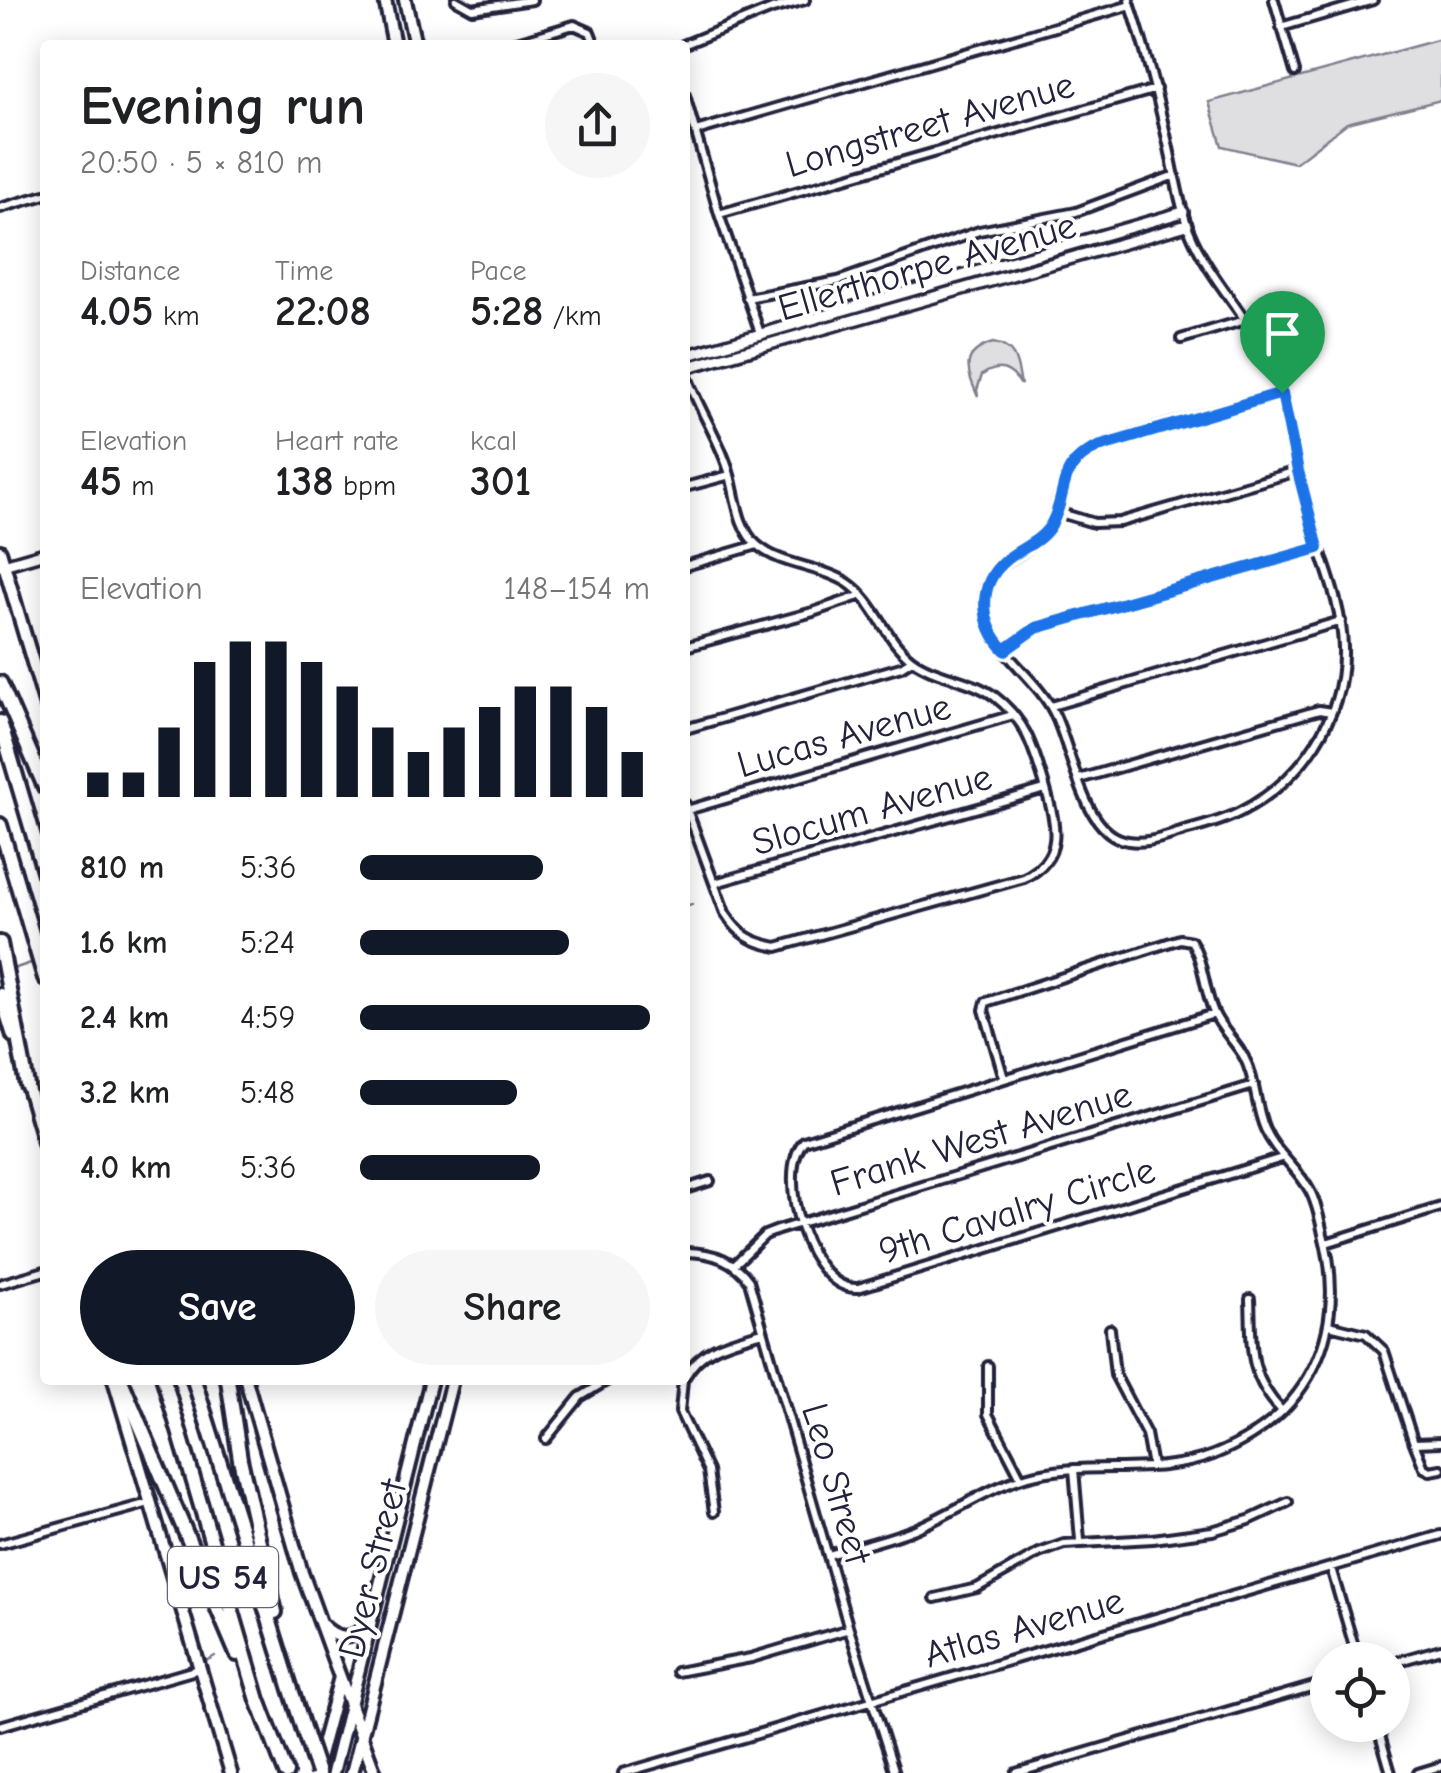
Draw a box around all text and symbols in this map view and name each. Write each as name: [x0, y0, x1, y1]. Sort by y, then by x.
street label: Longstreet Avenue: [781, 63, 1079, 187]
button: share: [545, 73, 650, 178]
text: Evening run: [80, 74, 365, 138]
text: 20:50 · 5 × 810 m: [80, 144, 322, 181]
street label: Ellerthorpe Avenue: [773, 203, 1081, 331]
text: Distance: [80, 255, 180, 287]
text: Time: [275, 255, 333, 287]
text: Pace: [470, 255, 526, 287]
text: 4.05: [80, 287, 154, 336]
text: 22:08: [275, 287, 371, 336]
text: 5:28: [470, 287, 543, 336]
pin: [1240, 291, 1325, 394]
text: km: [154, 300, 200, 332]
text: /km: [543, 300, 602, 332]
icon: arrive: [1255, 306, 1310, 361]
text: Elevation: [80, 425, 187, 457]
text: Heart rate: [275, 425, 398, 457]
text: kcal: [470, 425, 517, 457]
text: 45: [80, 457, 122, 506]
text: 138: [275, 457, 334, 506]
text: 301: [470, 457, 531, 506]
text: m: [122, 470, 155, 502]
text: bpm: [334, 470, 396, 502]
text: Elevation: [80, 570, 203, 607]
text: 148–154 m: [504, 570, 650, 607]
street label: Lucas Avenue: [732, 685, 956, 787]
street label: Slocum Avenue: [747, 755, 997, 865]
text: 810 m: [80, 849, 164, 886]
text: 5:36: [240, 849, 297, 886]
text: 1.6 km: [80, 924, 168, 961]
text: 5:24: [240, 924, 295, 961]
text: 2.4 km: [80, 999, 169, 1036]
text: 4:59: [240, 999, 296, 1036]
street label: Frank West Avenue: [825, 1072, 1137, 1206]
text: 3.2 km: [80, 1074, 170, 1111]
text: 5:48: [240, 1074, 295, 1111]
street label: 9th Cavalry Circle: [874, 1148, 1160, 1274]
text: 4.0 km: [80, 1149, 172, 1186]
text: 5:36: [240, 1149, 297, 1186]
button: Save: [80, 1250, 355, 1365]
button: Share: [375, 1250, 650, 1365]
street label: Leo Street: [792, 1398, 880, 1571]
street label: Dyer Street: [330, 1474, 417, 1663]
road number: US 54: [168, 1547, 278, 1607]
street label: Atlas Avenue: [919, 1579, 1129, 1677]
map controls: [1310, 1642, 1410, 1742]
button: locate: [1310, 1642, 1410, 1742]

